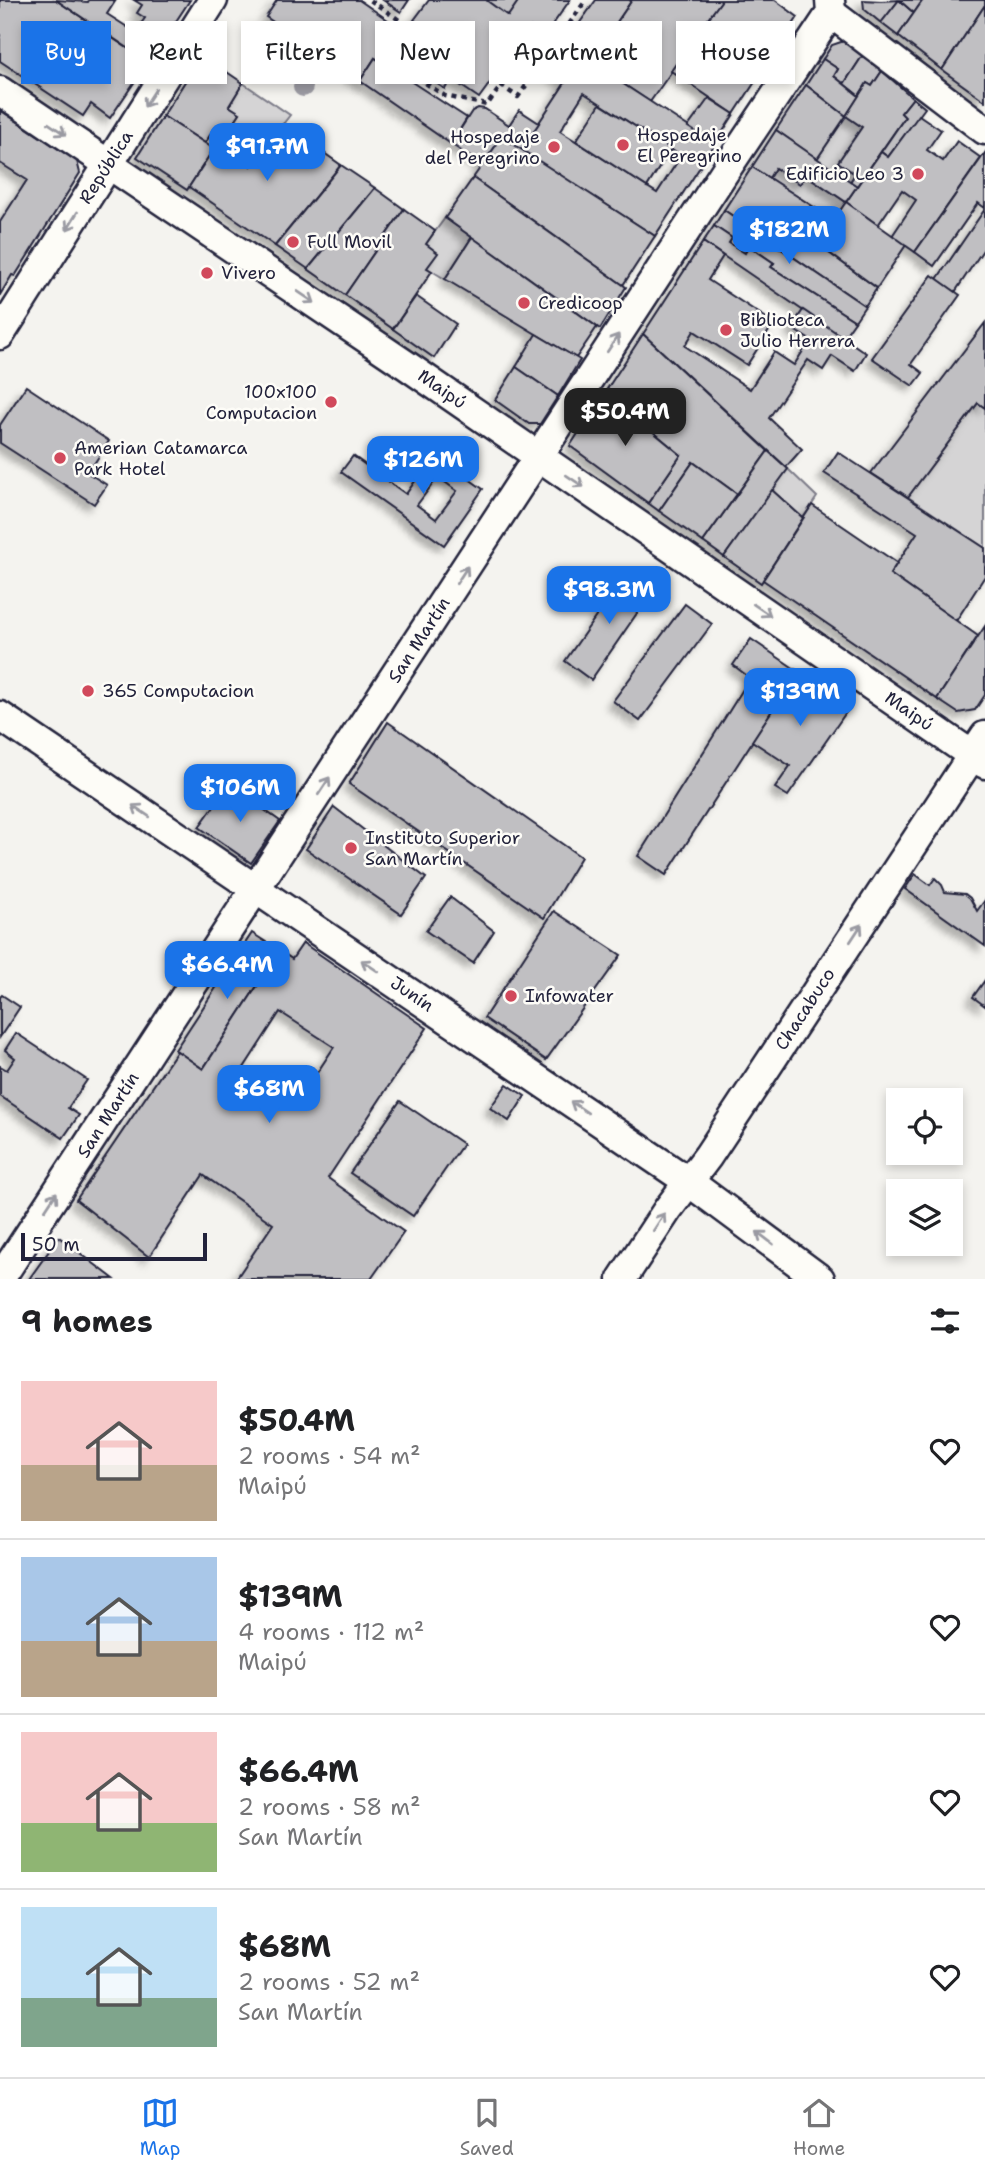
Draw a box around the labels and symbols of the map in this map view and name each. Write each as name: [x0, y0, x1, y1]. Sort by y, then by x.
one-way arrow: [142, 88, 156, 108]
one-way arrow: [47, 121, 66, 136]
place label: Hospedaje El Peregrino: [637, 123, 742, 168]
pin: $91.7M: [210, 124, 324, 183]
place label: Hospedaje del Peregrino: [425, 125, 540, 170]
street label: República: [73, 126, 139, 208]
marker: Hospedaje El Peregrino: [615, 137, 631, 153]
marker: Hospedaje del Peregrino: [546, 139, 562, 155]
place label: Edificio Leo 3: [786, 162, 904, 186]
marker: Edificio Leo 3: [910, 166, 926, 182]
pin: $182M: [740, 206, 838, 266]
one-way arrow: [64, 210, 78, 230]
place label: Full Movil: [307, 230, 392, 254]
marker: Full Movil: [285, 234, 301, 250]
place label: Vivero: [221, 261, 276, 285]
marker: Vivero: [199, 265, 215, 281]
one-way arrow: [296, 290, 316, 304]
place label: Credicoop: [538, 291, 623, 315]
marker: Credicoop: [516, 295, 532, 311]
place label: Biblioteca Julio Herrera: [740, 308, 855, 353]
marker: Biblioteca Julio Herrera: [718, 322, 734, 338]
one-way arrow: [606, 334, 620, 354]
street label: Maipú: [413, 364, 471, 414]
place label: 100x100 Computacion: [206, 380, 317, 425]
pin: $50.4M: [568, 388, 682, 448]
marker: 100x100 Computacion: [323, 394, 339, 410]
place label: Amerian Catamarca Park Hotel: [74, 436, 247, 481]
pin: $126M: [374, 436, 472, 496]
marker: Amerian Catamarca Park Hotel: [52, 450, 68, 466]
one-way arrow: [565, 474, 584, 488]
one-way arrow: [454, 566, 469, 585]
pin: $98.3M: [552, 566, 666, 626]
street label: San Martín: [382, 593, 456, 687]
one-way arrow: [752, 602, 771, 617]
pin: $139M: [751, 668, 849, 728]
place label: 365 Computacion: [102, 679, 254, 703]
marker: 365 Computacion: [80, 683, 96, 699]
street label: Maipú: [880, 686, 938, 736]
pin: $106M: [191, 764, 289, 824]
one-way arrow: [317, 777, 331, 796]
one-way arrow: [132, 804, 151, 818]
place label: Instituto Superior San Martín: [365, 826, 520, 871]
marker: Instituto Superior San Martín: [343, 840, 359, 856]
one-way arrow: [849, 923, 863, 943]
pin: $66.4M: [170, 942, 284, 1001]
one-way arrow: [361, 959, 380, 973]
street label: Chacabuco: [770, 963, 840, 1055]
street label: Junín: [386, 971, 438, 1017]
place label: Infowater: [525, 984, 614, 1008]
marker: Infowater: [503, 988, 519, 1004]
pin: $68M: [228, 1066, 310, 1125]
street label: San Martín: [71, 1068, 145, 1162]
one-way arrow: [570, 1100, 589, 1114]
one-way arrow: [44, 1192, 58, 1212]
one-way arrow: [652, 1213, 666, 1232]
scale bar: [21, 1230, 206, 1262]
one-way arrow: [756, 1231, 775, 1246]

